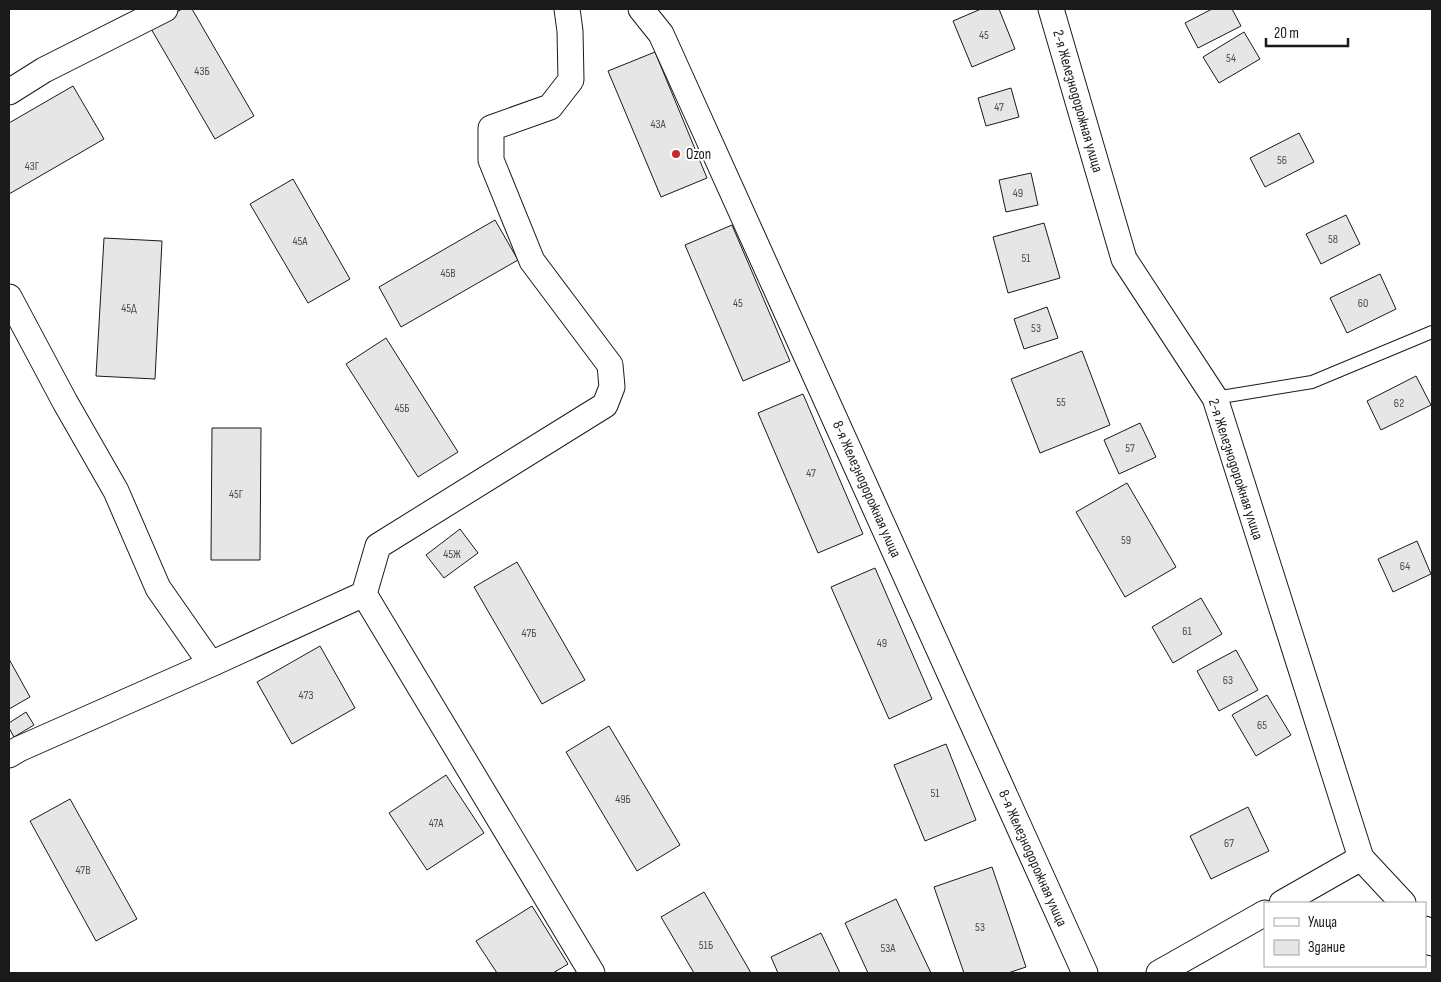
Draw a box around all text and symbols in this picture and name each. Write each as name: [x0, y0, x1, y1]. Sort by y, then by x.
scale bar: [1266, 15, 1348, 47]
text: 20 m: [1274, 24, 1299, 43]
house number: 45: [979, 28, 989, 43]
street label: 2-я Железнодорожная улица: [1048, 28, 1107, 175]
house number: 54: [1226, 51, 1236, 66]
house number: 43Б: [194, 64, 210, 79]
house number: 47: [994, 100, 1004, 115]
house number: 43А: [650, 117, 666, 132]
place label: Ozon: [686, 145, 711, 164]
marker: Ozon: [670, 148, 682, 160]
house number: 56: [1277, 153, 1287, 168]
house number: 43Г: [25, 159, 40, 174]
house number: 49: [1013, 186, 1023, 201]
house number: 58: [1328, 232, 1338, 247]
house number: 45А: [292, 234, 308, 249]
house number: 51: [1021, 251, 1031, 266]
house number: 45В: [440, 266, 456, 281]
house number: 45: [733, 296, 743, 311]
house number: 60: [1358, 296, 1368, 311]
house number: 45Д: [121, 301, 137, 316]
house number: 53: [1031, 321, 1041, 336]
house number: 55: [1056, 395, 1066, 410]
street label: 2-я Железнодорожная улица: [1204, 396, 1267, 542]
house number: 62: [1394, 396, 1404, 411]
house number: 45Б: [394, 401, 410, 416]
street label: 8-я Железнодорожная улица: [828, 418, 905, 561]
house number: 57: [1125, 441, 1135, 456]
house number: 47: [806, 466, 816, 481]
house number: 45Г: [229, 487, 244, 502]
house number: 59: [1121, 533, 1131, 548]
house number: 45Ж: [443, 547, 461, 562]
house number: 64: [1400, 559, 1410, 574]
house number: 61: [1182, 624, 1193, 639]
house number: 47Б: [521, 626, 537, 641]
house number: 49: [877, 636, 887, 651]
house number: 63: [1223, 673, 1233, 688]
house number: 47З: [298, 688, 314, 703]
house number: 65: [1257, 718, 1267, 733]
house number: 51: [930, 786, 940, 801]
street label: 8-я Железнодорожная улица: [994, 787, 1071, 930]
house number: 49Б: [615, 792, 631, 807]
house number: 47А: [429, 816, 444, 831]
house number: 67: [1224, 836, 1234, 851]
house number: 47В: [75, 863, 91, 878]
legend: [1264, 902, 1426, 967]
text: Улица: [1308, 913, 1337, 932]
house number: 53: [975, 920, 985, 935]
house number: 51Б: [699, 938, 713, 953]
text: Здание: [1308, 938, 1345, 957]
house number: 53А: [881, 941, 896, 956]

